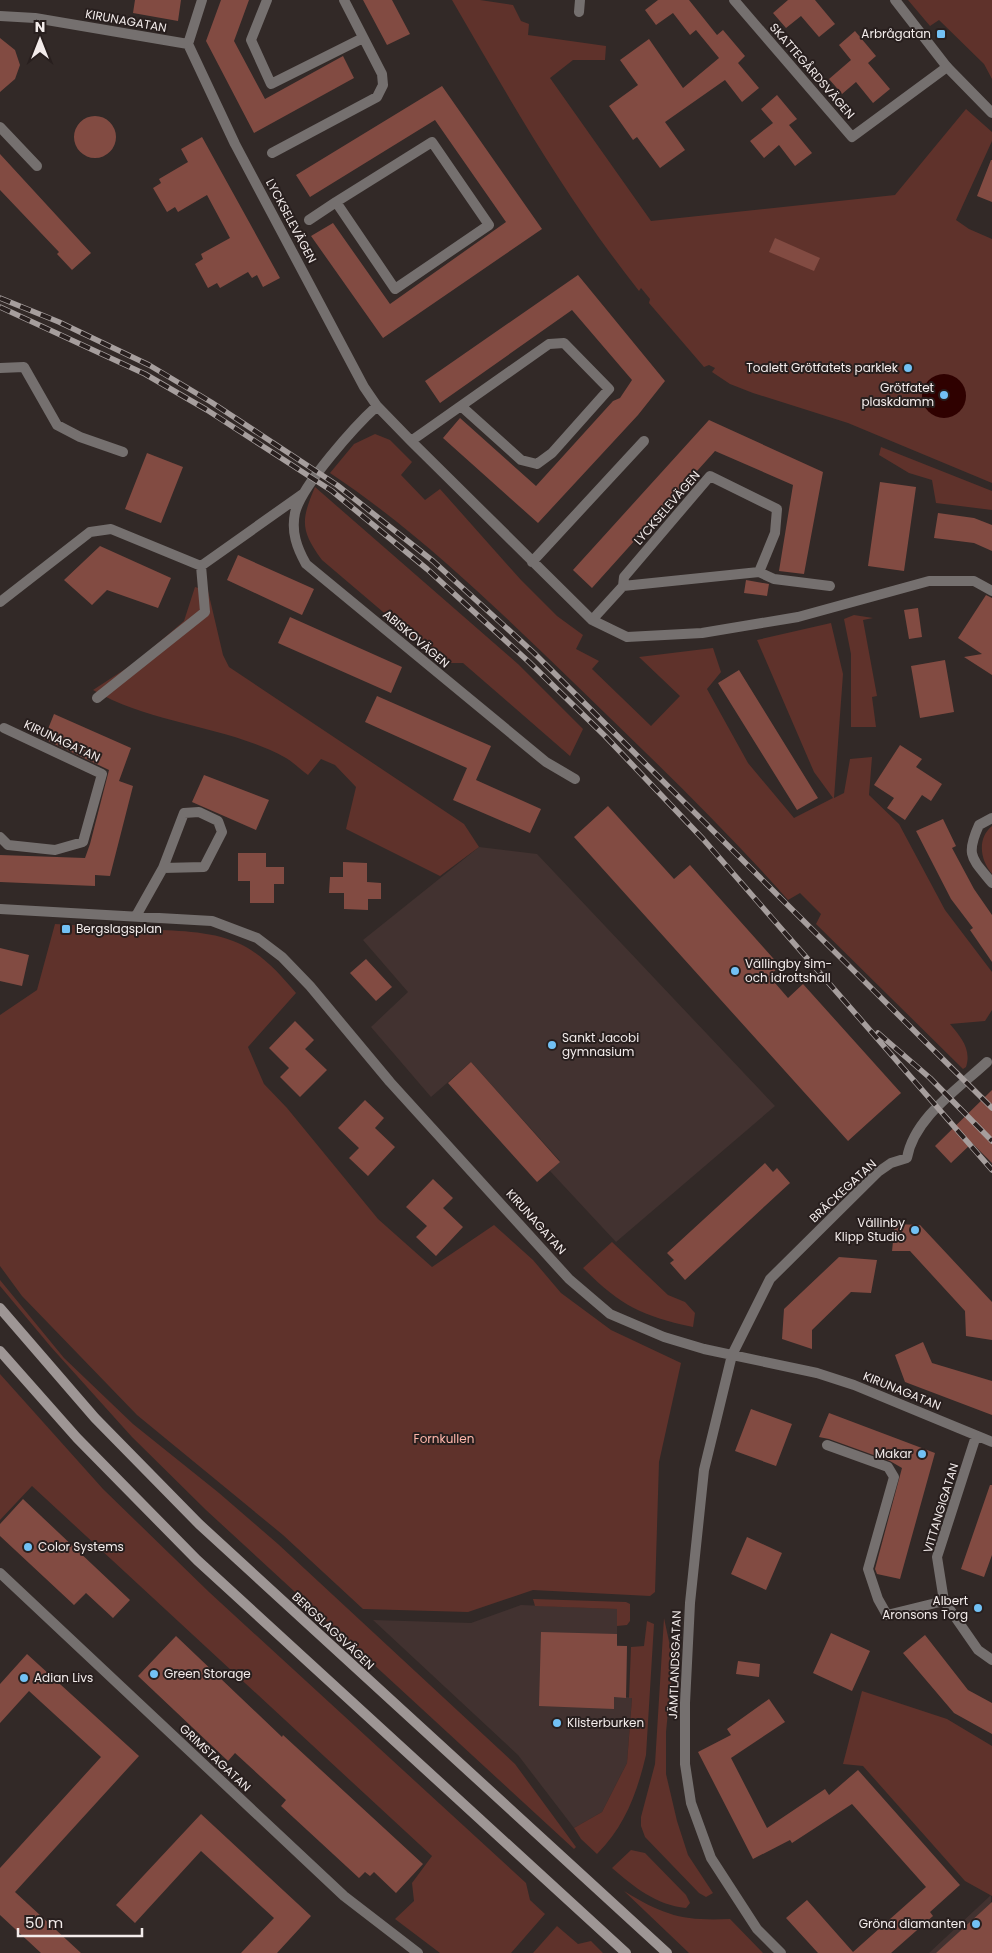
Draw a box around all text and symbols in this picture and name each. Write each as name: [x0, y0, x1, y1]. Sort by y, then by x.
street label: KIRUNAGATAN: [84, 5, 168, 36]
north arrow: [15, 15, 65, 65]
text: N: [35, 17, 45, 37]
street label: SKATTEGÅRDSVÄGEN: [766, 19, 859, 122]
place label: Arbrågatan: [861, 25, 931, 42]
marker: Arbrågatan: [935, 28, 947, 40]
street label: LYCKSELEVÄGEN: [262, 176, 321, 266]
place label: Toalett Grötfatets parklek: [746, 359, 899, 376]
marker: Toalett Grötfatets parklek: [902, 362, 914, 374]
place label: Grötfatet plaskdamm: [861, 379, 934, 410]
marker: Grötfatet plaskdamm: [938, 389, 950, 401]
street label: LYCKSELEVÄGEN: [630, 467, 704, 548]
street label: ABISKOVÄGEN: [379, 606, 453, 672]
street label: KIRUNAGATAN: [21, 715, 103, 766]
place label: Bergslagsplan: [76, 920, 162, 937]
marker: Bergslagsplan: [60, 923, 72, 935]
place label: Vällingby sim- och idrottshall: [745, 955, 832, 986]
marker: Vällingby sim- och idrottshall: [729, 965, 741, 977]
place label: Sankt Jacobi gymnasium: [562, 1029, 639, 1060]
marker: Sankt Jacobi gymnasium: [546, 1039, 558, 1051]
street label: BRÄCKEGATAN: [805, 1155, 880, 1226]
street label: KIRUNAGATAN: [502, 1185, 570, 1258]
place label: Vällinby Klipp Studio: [835, 1214, 905, 1245]
marker: Vällinby Klipp Studio: [909, 1224, 921, 1236]
street label: KIRUNAGATAN: [861, 1367, 944, 1414]
park label: Fornkullen: [414, 1430, 474, 1447]
place label: Makar: [875, 1445, 913, 1462]
marker: Makar: [916, 1448, 928, 1460]
street label: VITTANGIGATAN: [919, 1461, 962, 1555]
place label: Color Systems: [38, 1538, 124, 1555]
marker: Color Systems: [22, 1541, 34, 1553]
street label: BERGSLAGSVÄGEN: [288, 1588, 378, 1673]
place label: Albert Aronsons Torg: [882, 1592, 968, 1623]
marker: Albert Aronsons Torg: [972, 1602, 984, 1614]
street label: JÄMTLANDSGATAN: [664, 1610, 685, 1720]
place label: Green Storage: [164, 1665, 251, 1682]
marker: Green Storage: [148, 1668, 160, 1680]
place label: Adian Livs: [34, 1669, 93, 1686]
marker: Adian Livs: [18, 1672, 30, 1684]
place label: Klisterburken: [567, 1714, 644, 1731]
marker: Klisterburken: [551, 1717, 563, 1729]
street label: GRIMSTAGATAN: [176, 1720, 255, 1795]
scale bar: [18, 1906, 141, 1938]
text: 50 m: [25, 1912, 63, 1933]
place label: Gröna diamanten: [859, 1915, 966, 1932]
marker: Gröna diamanten: [970, 1918, 982, 1930]

